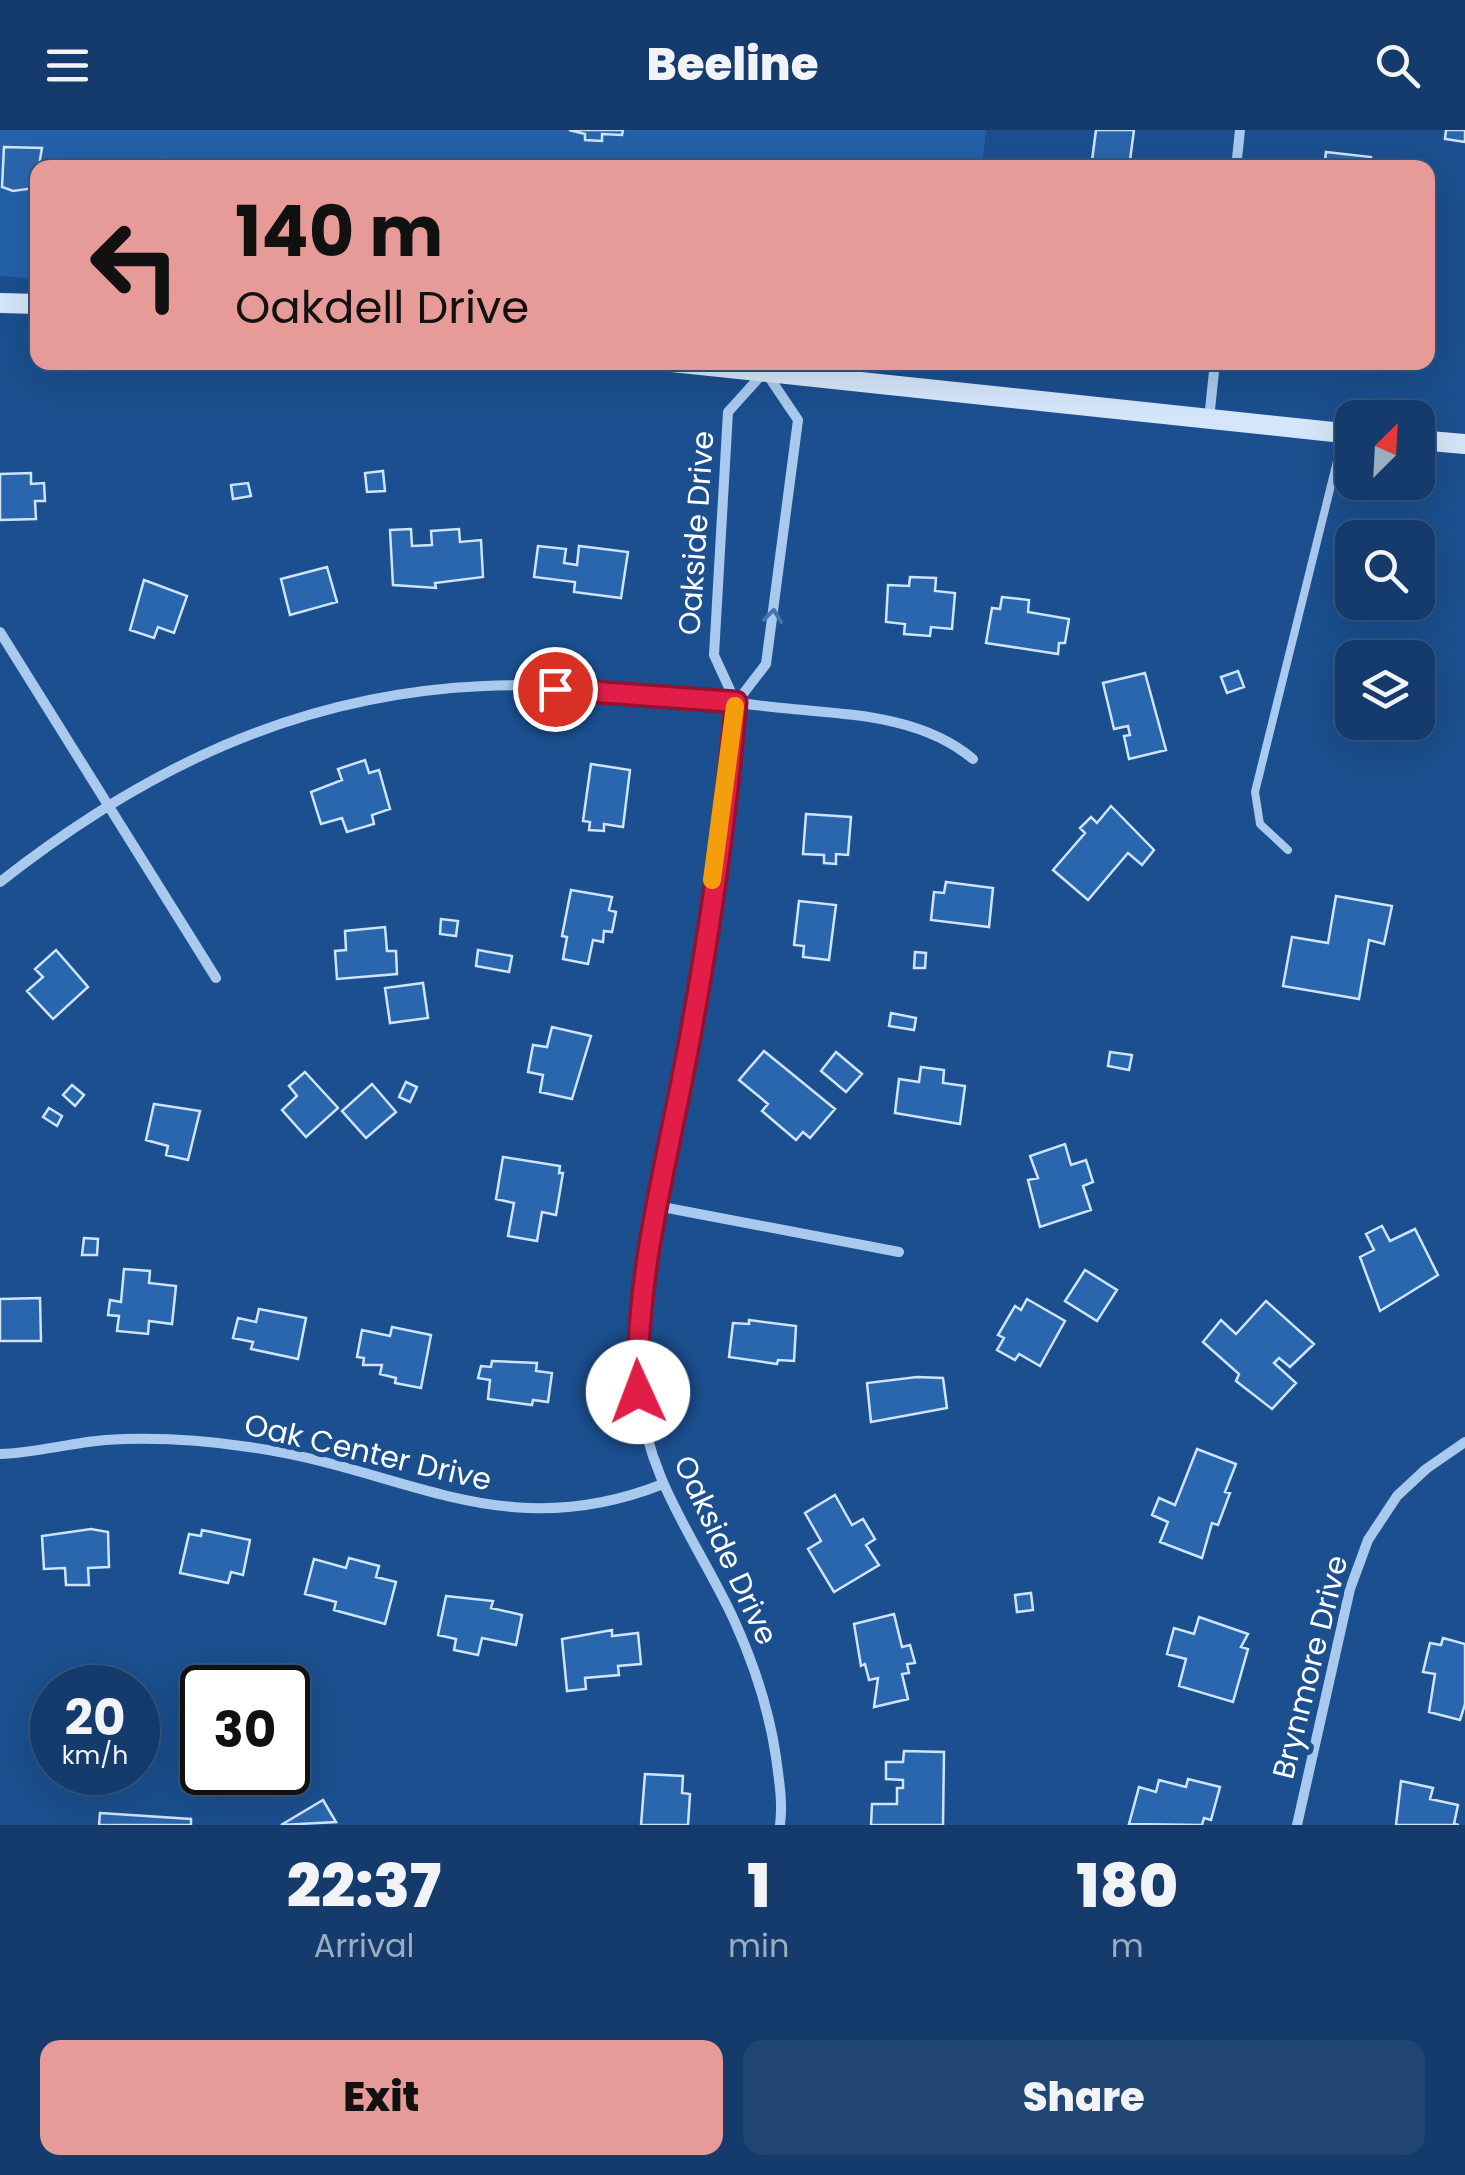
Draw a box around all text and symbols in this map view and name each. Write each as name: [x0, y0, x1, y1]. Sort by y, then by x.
text: Beeline: [647, 33, 818, 96]
icon: menu: [40, 38, 95, 93]
icon: search: [1370, 38, 1425, 93]
text: 140 m: [235, 182, 443, 281]
icon: left: [70, 200, 200, 330]
text: Oakdell Drive: [235, 276, 529, 339]
north arrow: [1335, 400, 1435, 500]
map controls: [1335, 400, 1435, 740]
street label: Oakside Drive: [667, 430, 725, 636]
button: search: [1335, 520, 1435, 620]
one-way arrow: [761, 608, 782, 625]
button: layers: [1335, 640, 1435, 740]
pin: [513, 647, 598, 732]
icon: arrive: [528, 662, 583, 717]
position arrow: [586, 1340, 690, 1444]
street label: Oak Center Drive: [240, 1403, 496, 1501]
street label: Oakside Drive: [663, 1448, 789, 1652]
street label: Brynmore Drive: [1261, 1551, 1359, 1783]
speed limit sign: 30: [180, 1665, 310, 1795]
text: 20: [64, 1682, 126, 1753]
text: km/h: [62, 1738, 128, 1773]
text: 22:37: [287, 1844, 441, 1928]
text: 1: [747, 1844, 770, 1928]
text: 180: [1076, 1844, 1178, 1928]
text: Arrival: [314, 1923, 414, 1968]
text: min: [728, 1923, 789, 1968]
text: m: [1111, 1923, 1144, 1968]
button: Exit: [40, 2040, 723, 2155]
button: Share: [743, 2040, 1425, 2155]

